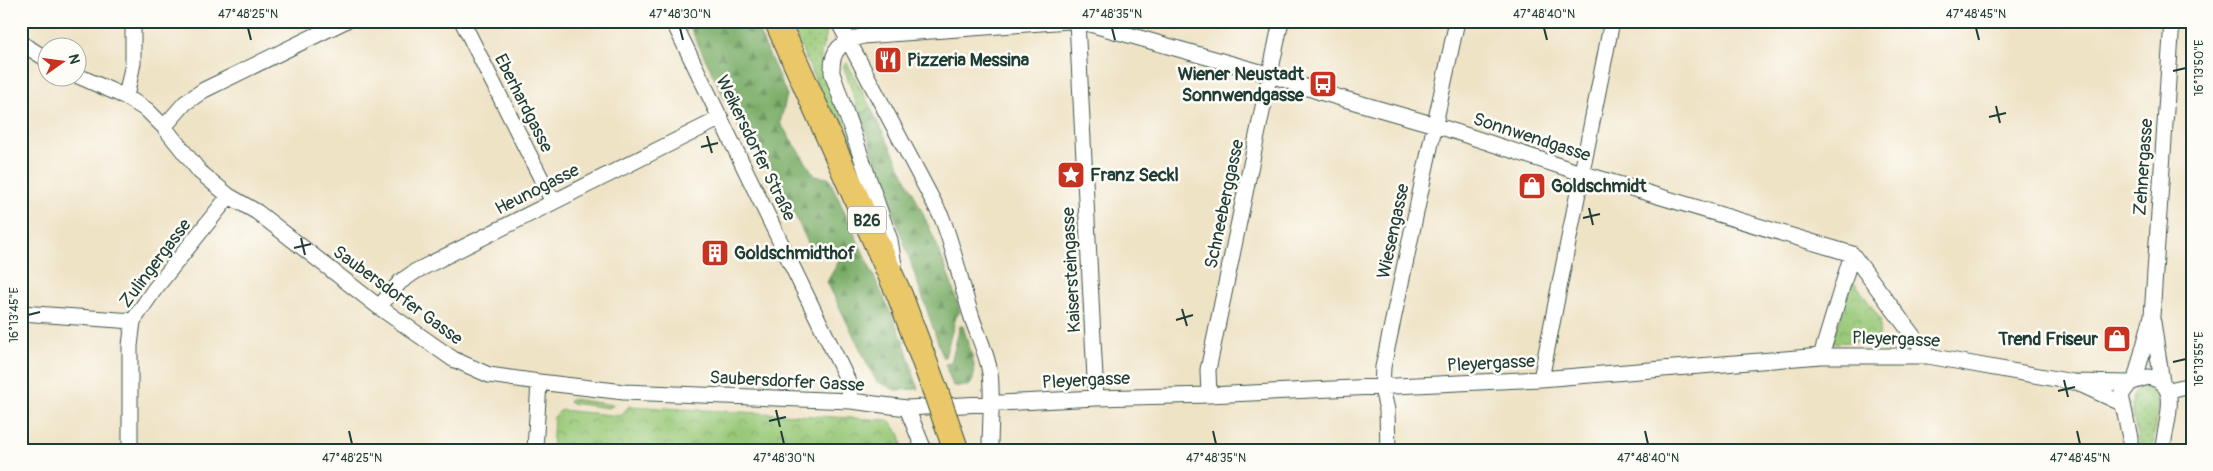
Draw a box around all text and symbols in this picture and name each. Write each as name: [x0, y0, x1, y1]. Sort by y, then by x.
text: 47°48'25"N: [218, 7, 278, 22]
text: 47°48'30"N: [649, 7, 711, 22]
text: 47°48'35"N: [1082, 7, 1142, 22]
text: 47°48'40"N: [1513, 7, 1575, 22]
text: 47°48'45"N: [1946, 7, 2006, 22]
north arrow: [38, 38, 88, 88]
text: 16°13'50"E: [2192, 40, 2207, 96]
restaurant icon: Pizzeria Messina: [873, 45, 903, 75]
place label: Pizzeria Messina: [907, 49, 1030, 72]
street label: Eberhardgasse: [489, 50, 558, 156]
text: N: [65, 52, 84, 66]
place label: Wiener Neustadt Sonnwendgasse: [1178, 63, 1305, 107]
bus stop icon: Wiener Neustadt Sonnwendgasse: [1308, 69, 1338, 99]
street label: Weikersdorfer Straße: [710, 71, 801, 225]
street label: Sonnwendgasse: [1470, 108, 1594, 167]
street label: Zehnergasse: [2129, 117, 2158, 216]
street label: Schneeberggasse: [1200, 137, 1249, 271]
street label: Heunogasse: [491, 158, 583, 220]
place icon: Franz Seckl: [1056, 160, 1086, 190]
place label: Franz Seckl: [1090, 164, 1179, 187]
shop icon: Goldschmidt: [1517, 171, 1547, 201]
place label: Goldschmidt: [1551, 175, 1647, 198]
street label: Wiesengasse: [1372, 181, 1415, 281]
road number: B26: [848, 206, 886, 234]
street label: Kaisersteingasse: [1057, 207, 1086, 333]
street label: Zulingergasse: [114, 214, 196, 312]
building icon: Goldschmidthof: [700, 238, 730, 268]
street label: Saubersdorfer Gasse: [328, 241, 467, 350]
place label: Goldschmidthof: [734, 242, 856, 265]
text: 16°13'45"E: [7, 287, 22, 343]
shop icon: Trend Friseur: [2102, 324, 2132, 354]
street label: Pleyergasse: [1851, 326, 1941, 353]
place label: Trend Friseur: [1997, 328, 2099, 351]
text: 16°13'55"E: [2192, 332, 2207, 386]
street label: Pleyergasse: [1446, 350, 1536, 377]
street label: Saubersdorfer Gasse: [709, 366, 865, 397]
street label: Pleyergasse: [1041, 367, 1131, 394]
text: 47°48'25"N: [322, 451, 382, 466]
text: 47°48'30"N: [753, 451, 815, 466]
text: 47°48'35"N: [1186, 451, 1246, 466]
text: 47°48'40"N: [1617, 451, 1679, 466]
text: 47°48'45"N: [2050, 451, 2110, 466]

